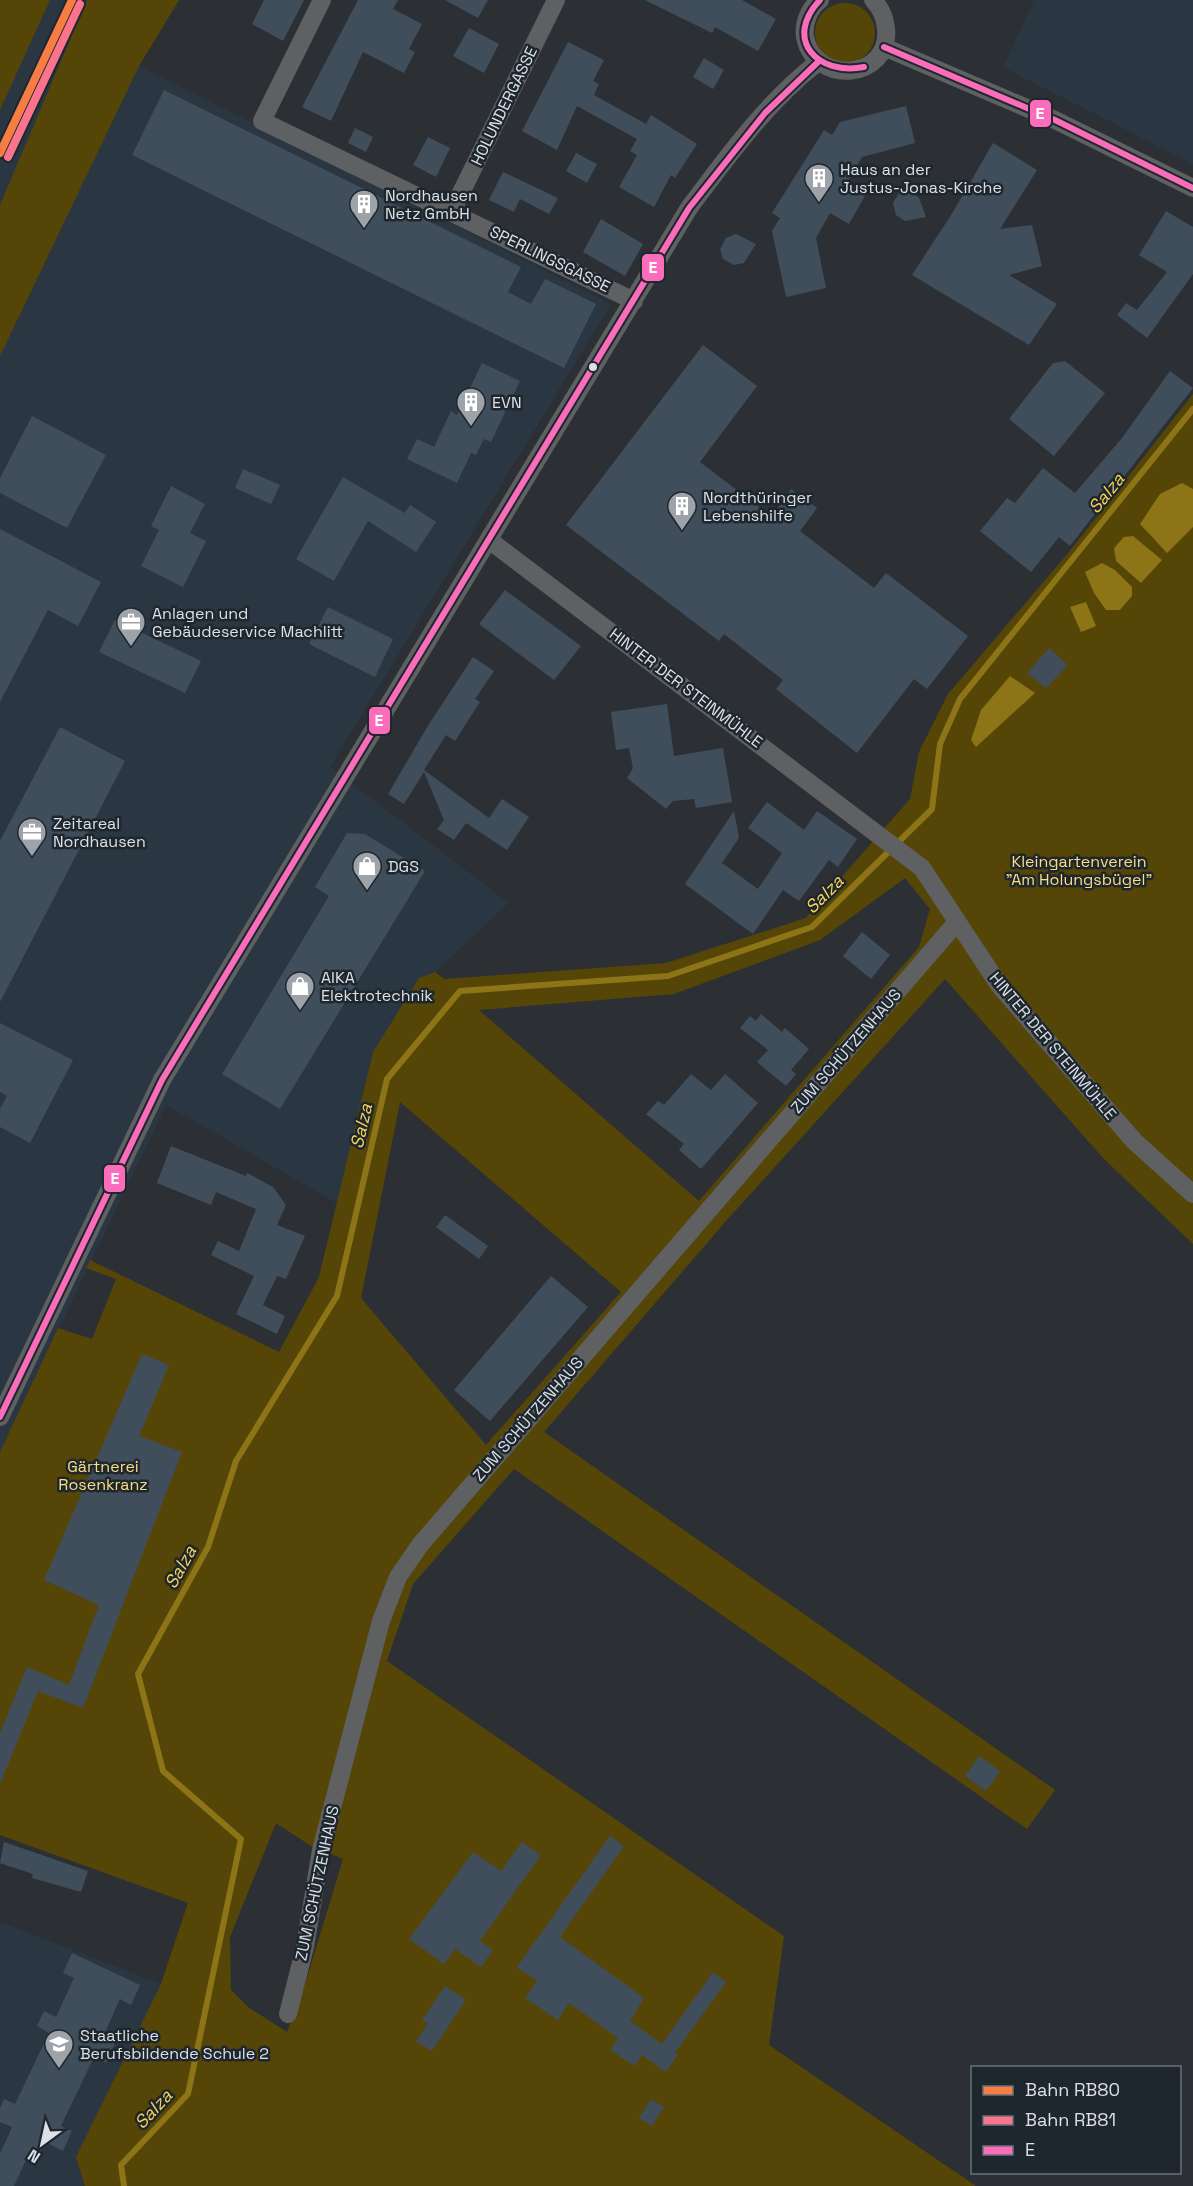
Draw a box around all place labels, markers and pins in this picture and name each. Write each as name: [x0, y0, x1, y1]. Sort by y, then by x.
place label: Haus an der Justus-Jonas-Kirche: [840, 159, 1002, 198]
building icon: Haus an der Justus-Jonas-Kirche: [803, 162, 835, 204]
place label: Nordhausen Netz GmbH: [385, 185, 478, 224]
building icon: Nordhausen Netz GmbH: [348, 188, 380, 230]
unlabelled marker: [587, 361, 599, 373]
building icon: EVN: [455, 386, 487, 428]
place label: EVN: [492, 392, 522, 413]
place label: Nordthüringer Lebenshilfe: [703, 487, 812, 526]
building icon: Nordthüringer Lebenshilfe: [666, 490, 698, 532]
place label: Anlagen und Gebäudeservice Machlitt: [152, 603, 343, 642]
office icon: Anlagen und Gebäudeservice Machlitt: [115, 606, 147, 648]
place label: Zeitareal Nordhausen: [53, 813, 146, 852]
office icon: Zeitareal Nordhausen: [16, 816, 48, 858]
shop icon: DGS: [351, 850, 383, 892]
place label: DGS: [388, 856, 419, 877]
place label: AIKA Elektrotechnik: [321, 967, 433, 1006]
shop icon: AIKA Elektrotechnik: [284, 970, 316, 1012]
place label: Staatliche Berufsbildende Schule 2: [80, 2025, 269, 2064]
school or university icon: Staatliche Berufsbildende Schule 2: [43, 2028, 75, 2070]

